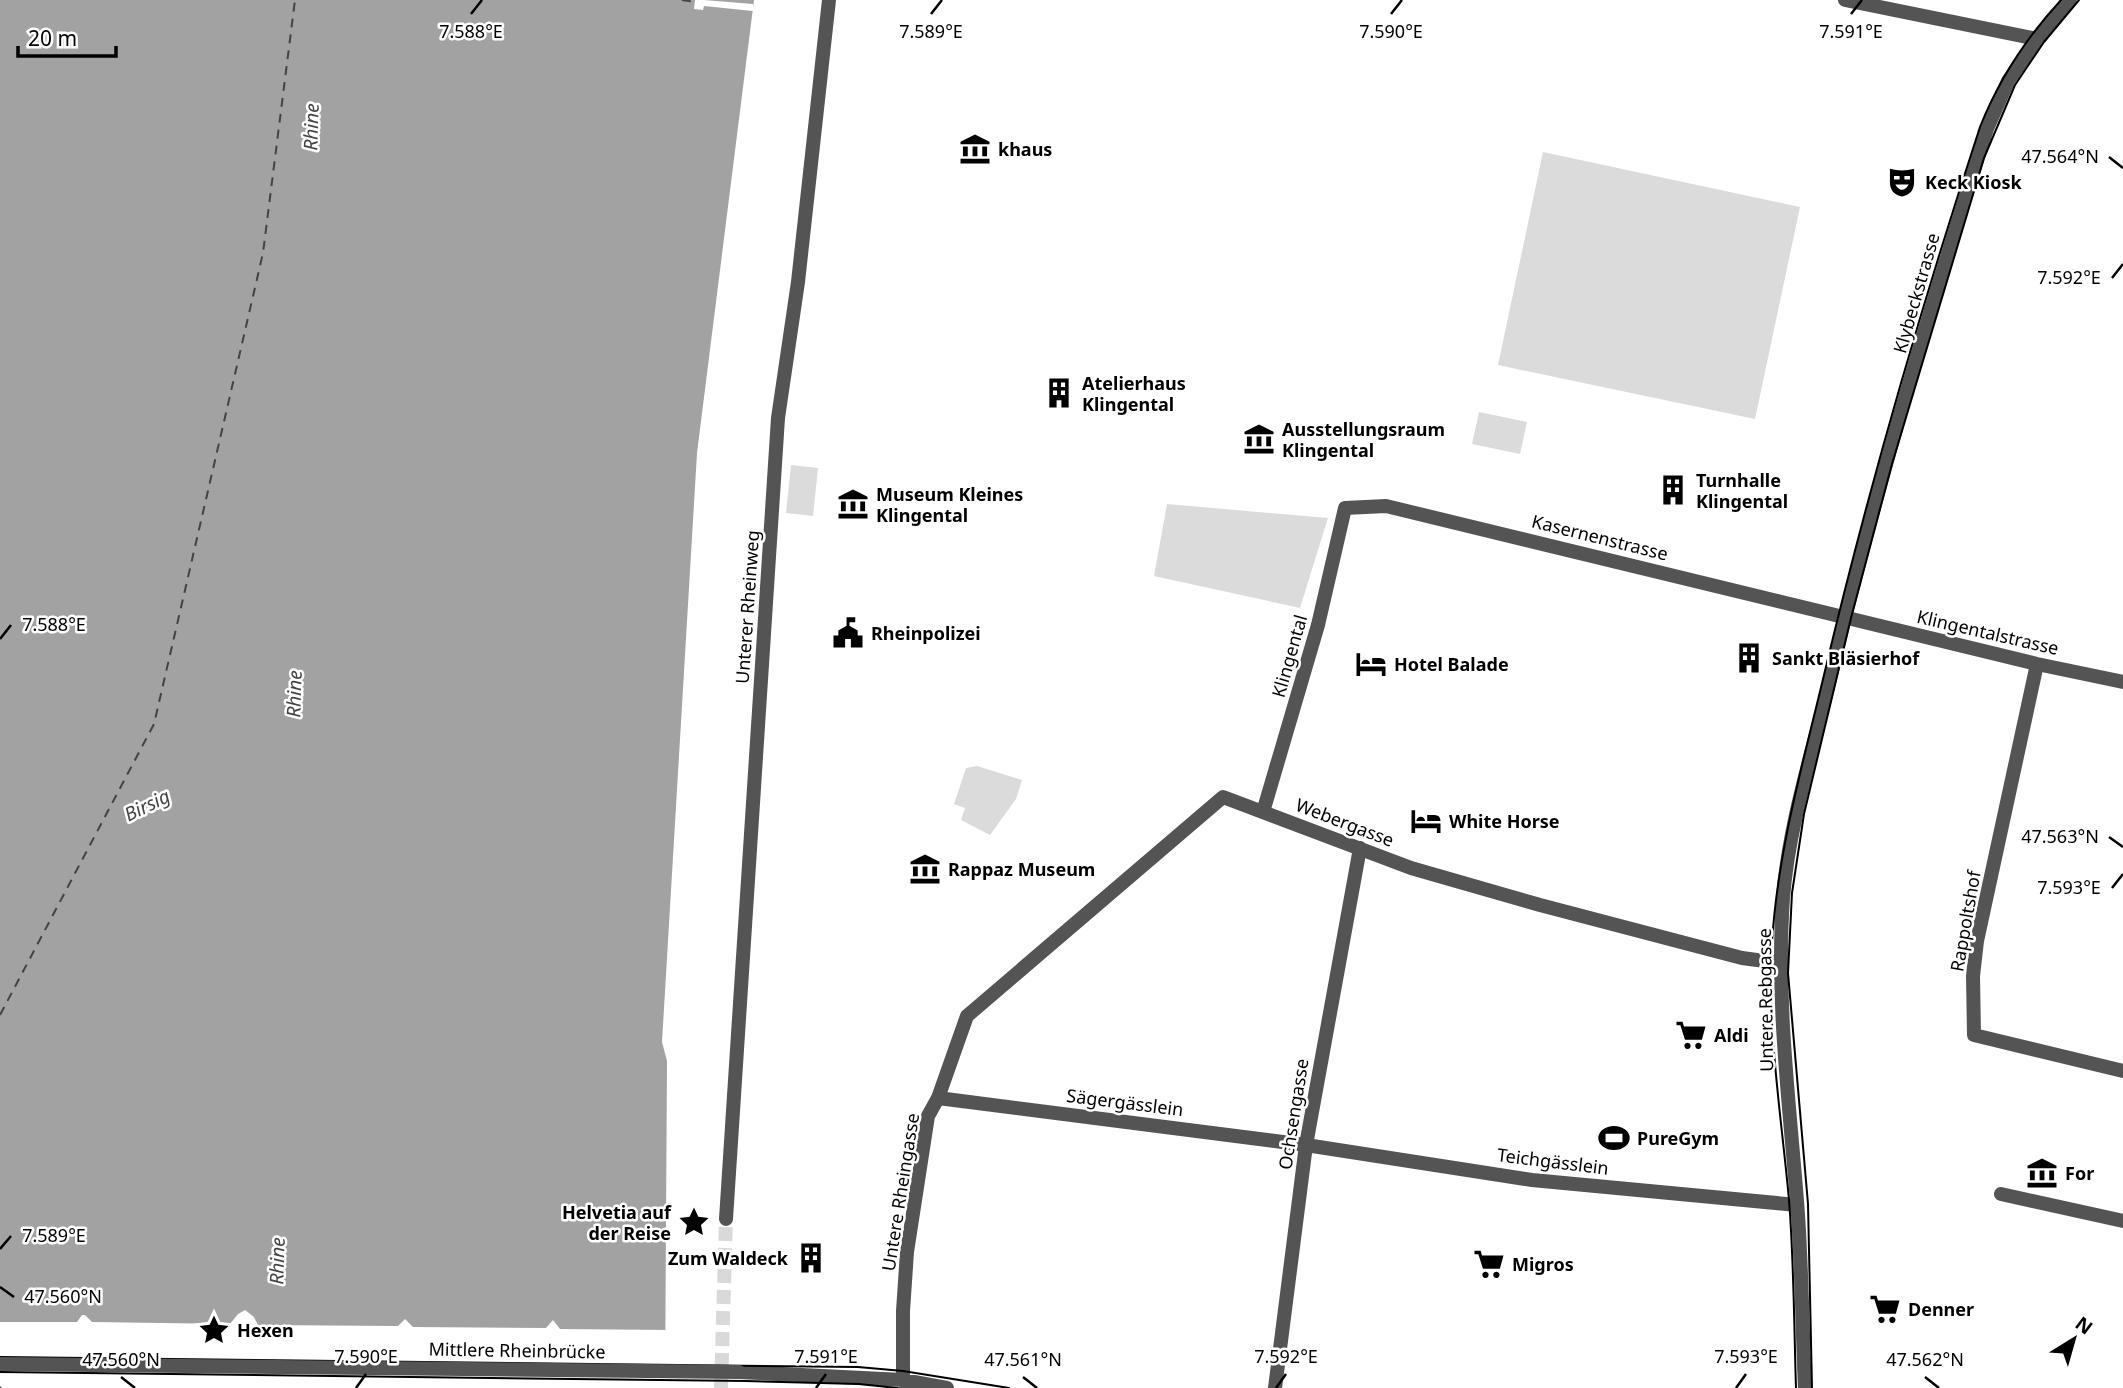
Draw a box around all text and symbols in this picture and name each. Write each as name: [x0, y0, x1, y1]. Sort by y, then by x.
scale bar: [18, 14, 116, 58]
text: 7.588°E: [439, 19, 503, 43]
text: 7.589°E: [899, 19, 963, 43]
text: 7.590°E: [1359, 19, 1423, 43]
text: 7.591°E: [1819, 19, 1883, 43]
text: 20 m: [28, 24, 77, 52]
water label: Rhine: [297, 103, 325, 151]
museum icon: khaus: [958, 132, 992, 166]
place label: khaus: [998, 137, 1052, 161]
text: 47.564°N: [2021, 144, 2099, 168]
theatre icon: Keck Kiosk: [1885, 165, 1919, 199]
place label: Keck Kiosk: [1925, 170, 2022, 194]
street label: Klybeckstrasse: [1887, 230, 1945, 356]
text: 7.592°E: [2037, 265, 2101, 289]
place label: Atelierhaus Klingental: [1082, 371, 1186, 416]
building icon: Atelierhaus Klingental: [1042, 376, 1076, 410]
place label: Ausstellungsraum Klingental: [1282, 417, 1445, 462]
museum icon: Ausstellungsraum Klingental: [1242, 422, 1276, 456]
place label: Turnhalle Klingental: [1696, 468, 1788, 513]
building icon: Turnhalle Klingental: [1656, 473, 1690, 507]
place label: Museum Kleines Klingental: [876, 482, 1023, 527]
museum icon: Museum Kleines Klingental: [836, 487, 870, 521]
street label: Kasernenstrasse: [1529, 508, 1671, 566]
street label: Unterer Rheinweg: [730, 529, 764, 685]
street label: Klingentalstrasse: [1915, 604, 2061, 660]
text: 7.588°E: [22, 612, 86, 636]
street label: Klingental: [1266, 612, 1312, 700]
public building icon: Rheinpolizei: [831, 616, 865, 650]
place label: Rheinpolizei: [871, 621, 981, 645]
building icon: Sankt Bläsierhof: [1732, 641, 1766, 675]
place label: Sankt Bläsierhof: [1772, 646, 1920, 670]
hotel icon: Hotel Balade: [1354, 647, 1388, 681]
place label: Hotel Balade: [1394, 652, 1509, 676]
water label: Rhine: [280, 670, 308, 718]
water label: Birsig: [120, 783, 174, 827]
street label: Webergasse: [1292, 792, 1398, 852]
hotel icon: White Horse: [1409, 804, 1443, 838]
place label: White Horse: [1449, 809, 1560, 833]
text: 47.563°N: [2021, 824, 2099, 848]
museum icon: Rappaz Museum: [908, 852, 942, 886]
place label: Rappaz Museum: [948, 857, 1095, 881]
street label: Rappoltshof: [1944, 868, 1986, 973]
text: 7.593°E: [2037, 875, 2101, 899]
street label: Untere Rebgasse: [1752, 928, 1778, 1072]
supermarket icon: Aldi: [1674, 1018, 1708, 1052]
place label: Aldi: [1714, 1023, 1749, 1047]
street label: Ochsengasse: [1272, 1057, 1314, 1171]
street label: Sägergässlein: [1065, 1083, 1185, 1121]
street label: Untere Rheingasse: [876, 1111, 924, 1273]
sports icon: PureGym: [1597, 1121, 1631, 1155]
place label: PureGym: [1637, 1126, 1719, 1150]
street label: Teichgässlein: [1496, 1142, 1610, 1180]
museum icon: For: [2025, 1156, 2059, 1190]
place label: For: [2065, 1161, 2094, 1185]
place label: Helvetia auf der Reise: [562, 1200, 672, 1245]
place icon: Helvetia auf der Reise: [677, 1205, 711, 1239]
text: 7.589°E: [22, 1223, 86, 1247]
water label: Rhine: [263, 1237, 291, 1285]
building icon: Zum Waldeck: [794, 1241, 828, 1275]
place label: Zum Waldeck: [668, 1246, 789, 1270]
supermarket icon: Migros: [1472, 1247, 1506, 1281]
place label: Migros: [1512, 1252, 1574, 1276]
text: 47.560°N: [24, 1284, 102, 1308]
supermarket icon: Denner: [1868, 1292, 1902, 1326]
place label: Denner: [1908, 1297, 1974, 1321]
north arrow: [2039, 1304, 2109, 1374]
text: N: [2070, 1310, 2098, 1340]
place icon: Hexen: [197, 1313, 231, 1347]
place label: Hexen: [237, 1318, 294, 1342]
street label: Mittlere Rheinbrücke: [428, 1336, 606, 1364]
text: 7.590°E: [334, 1344, 398, 1368]
text: 7.591°E: [794, 1344, 858, 1368]
text: 7.592°E: [1254, 1344, 1318, 1368]
text: 7.593°E: [1714, 1344, 1778, 1368]
text: 47.560°N: [82, 1347, 160, 1371]
text: 47.561°N: [984, 1347, 1062, 1371]
text: 47.562°N: [1886, 1347, 1964, 1371]

